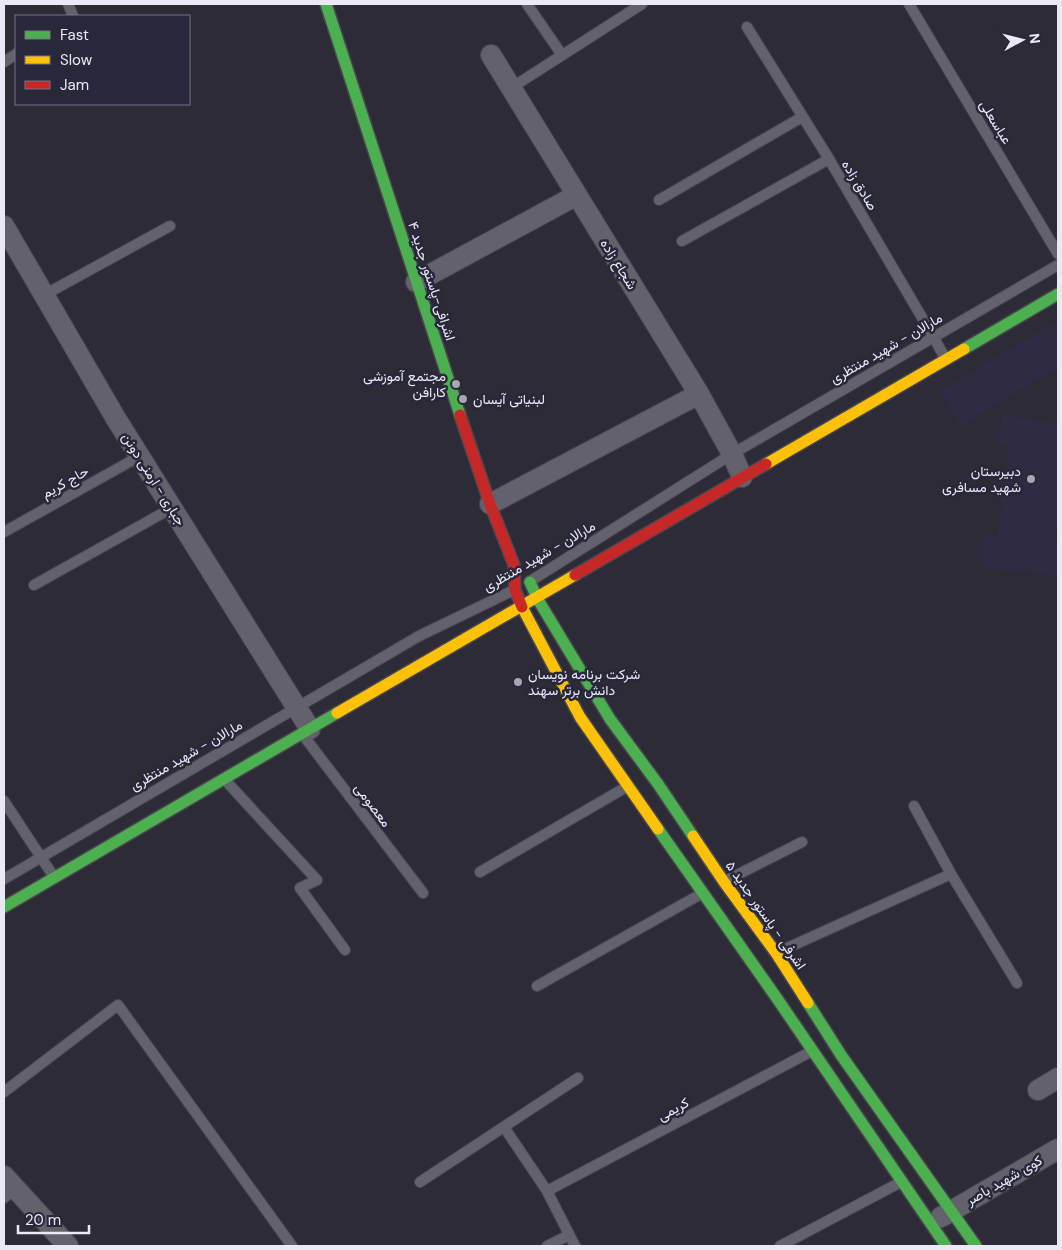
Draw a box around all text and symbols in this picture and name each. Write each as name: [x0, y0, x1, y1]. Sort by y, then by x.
legend: [15, 15, 190, 105]
north arrow: [997, 15, 1047, 65]
text: Fast: [60, 25, 89, 45]
text: N: [1025, 32, 1044, 45]
text: Slow: [60, 50, 93, 70]
text: Jam: [60, 75, 89, 95]
street label: عباسعلی: [976, 97, 1016, 147]
street label: صادق زاده: [838, 156, 882, 214]
street label: اشرافی-پاستور جدید ۴: [403, 219, 460, 343]
street label: شجاع زاده: [595, 235, 642, 294]
street label: مارالان - شهید منتظری: [827, 308, 945, 388]
place label: مجتمع آموزشی کارافن: [363, 367, 446, 401]
marker: مجتمع آموزشی کارافن: [450, 378, 462, 390]
place label: لبنیاتی آیسان: [473, 390, 545, 408]
marker: لبنیاتی آیسان: [457, 393, 469, 405]
street label: جباری - ارمنی دونن: [118, 429, 190, 529]
street label: حاج کریم: [38, 462, 93, 504]
place label: دبیرستان شهید مسافری: [942, 462, 1021, 496]
marker: دبیرستان شهید مسافری: [1025, 473, 1037, 485]
street label: مارالان - شهید منتظری: [480, 516, 598, 596]
place label: شرکت برنامه نویسان دانش برتر سهند: [528, 665, 640, 699]
marker: شرکت برنامه نویسان دانش برتر سهند: [512, 676, 524, 688]
street label: مارالان - شهید منتظری: [127, 715, 245, 795]
street label: معصومی: [351, 779, 395, 831]
street label: اشرفی - پاستور جدید ۵: [721, 857, 810, 973]
street label: کریمی: [654, 1093, 692, 1125]
street label: کوی شهید باصر: [962, 1151, 1045, 1210]
scale bar: [18, 1202, 89, 1234]
text: 20 m: [25, 1210, 61, 1230]

